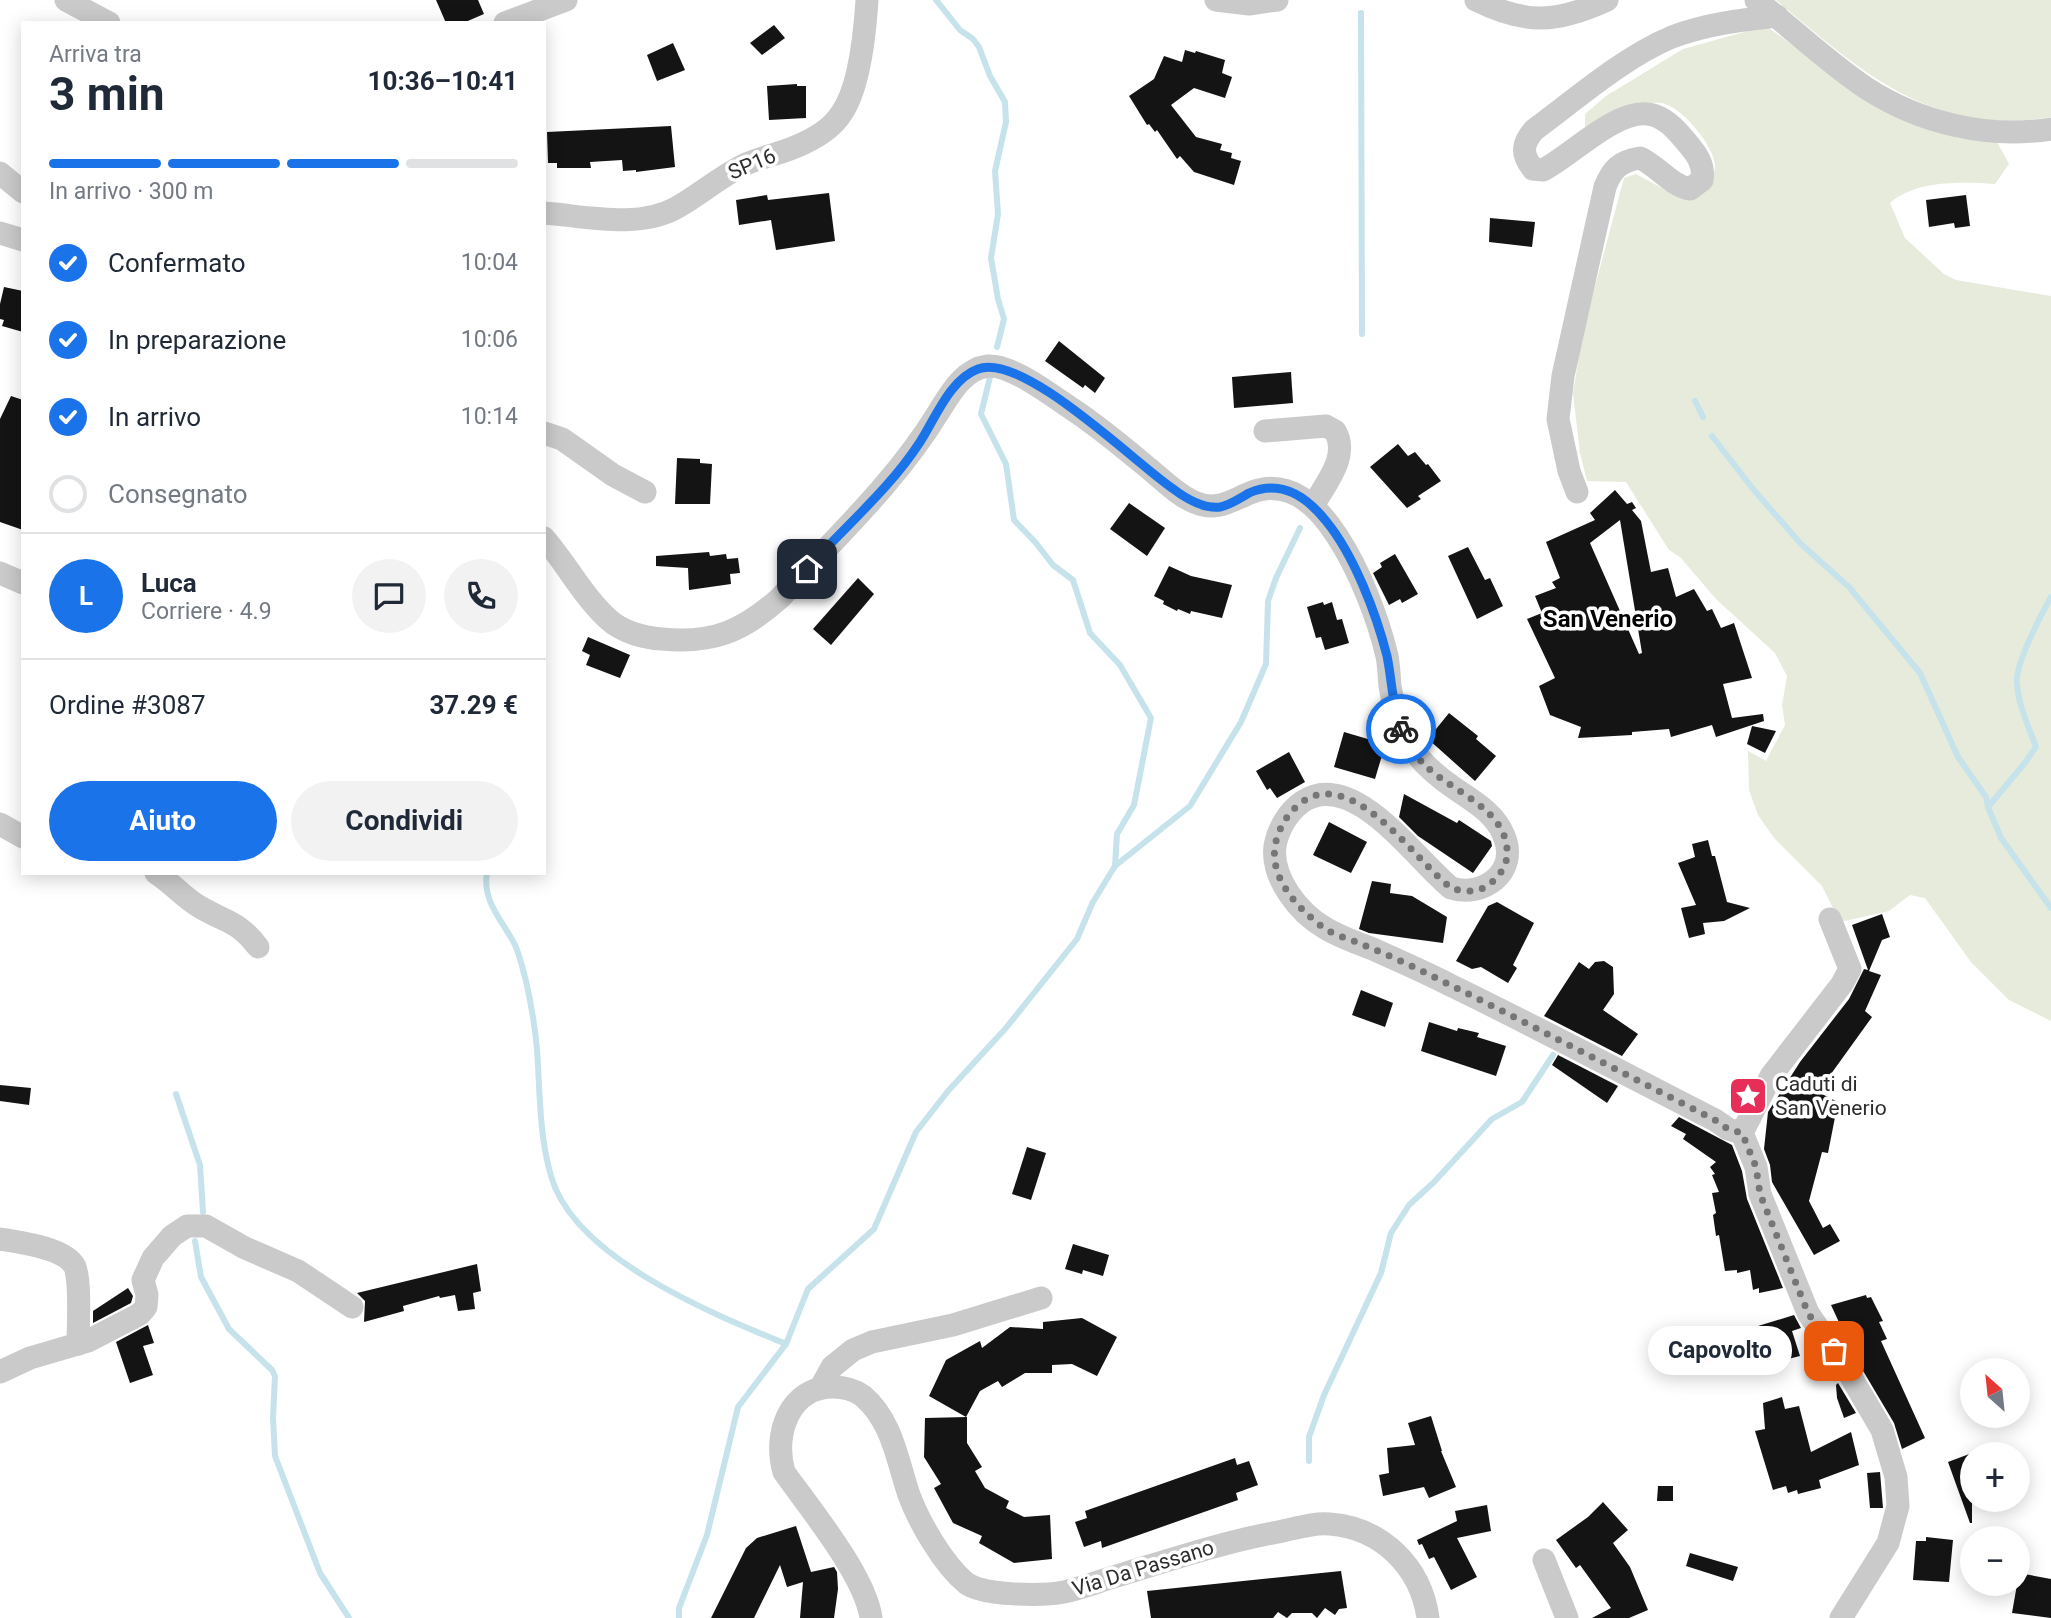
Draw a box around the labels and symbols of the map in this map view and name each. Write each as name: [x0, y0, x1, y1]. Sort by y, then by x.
street label: SP16: [725, 143, 779, 185]
pin: [777, 539, 837, 599]
district label: San Venerio: [1543, 605, 1673, 633]
courier: [1366, 694, 1436, 764]
place label: Caduti di San Venerio: [1775, 1072, 1887, 1120]
place icon: Caduti di San Venerio: [1727, 1075, 1769, 1117]
pin: [1804, 1321, 1864, 1381]
callout: Capovolto: [1648, 1326, 1792, 1376]
north arrow: [1960, 1358, 2030, 1428]
street label: Via Da Passano: [1069, 1535, 1217, 1601]

